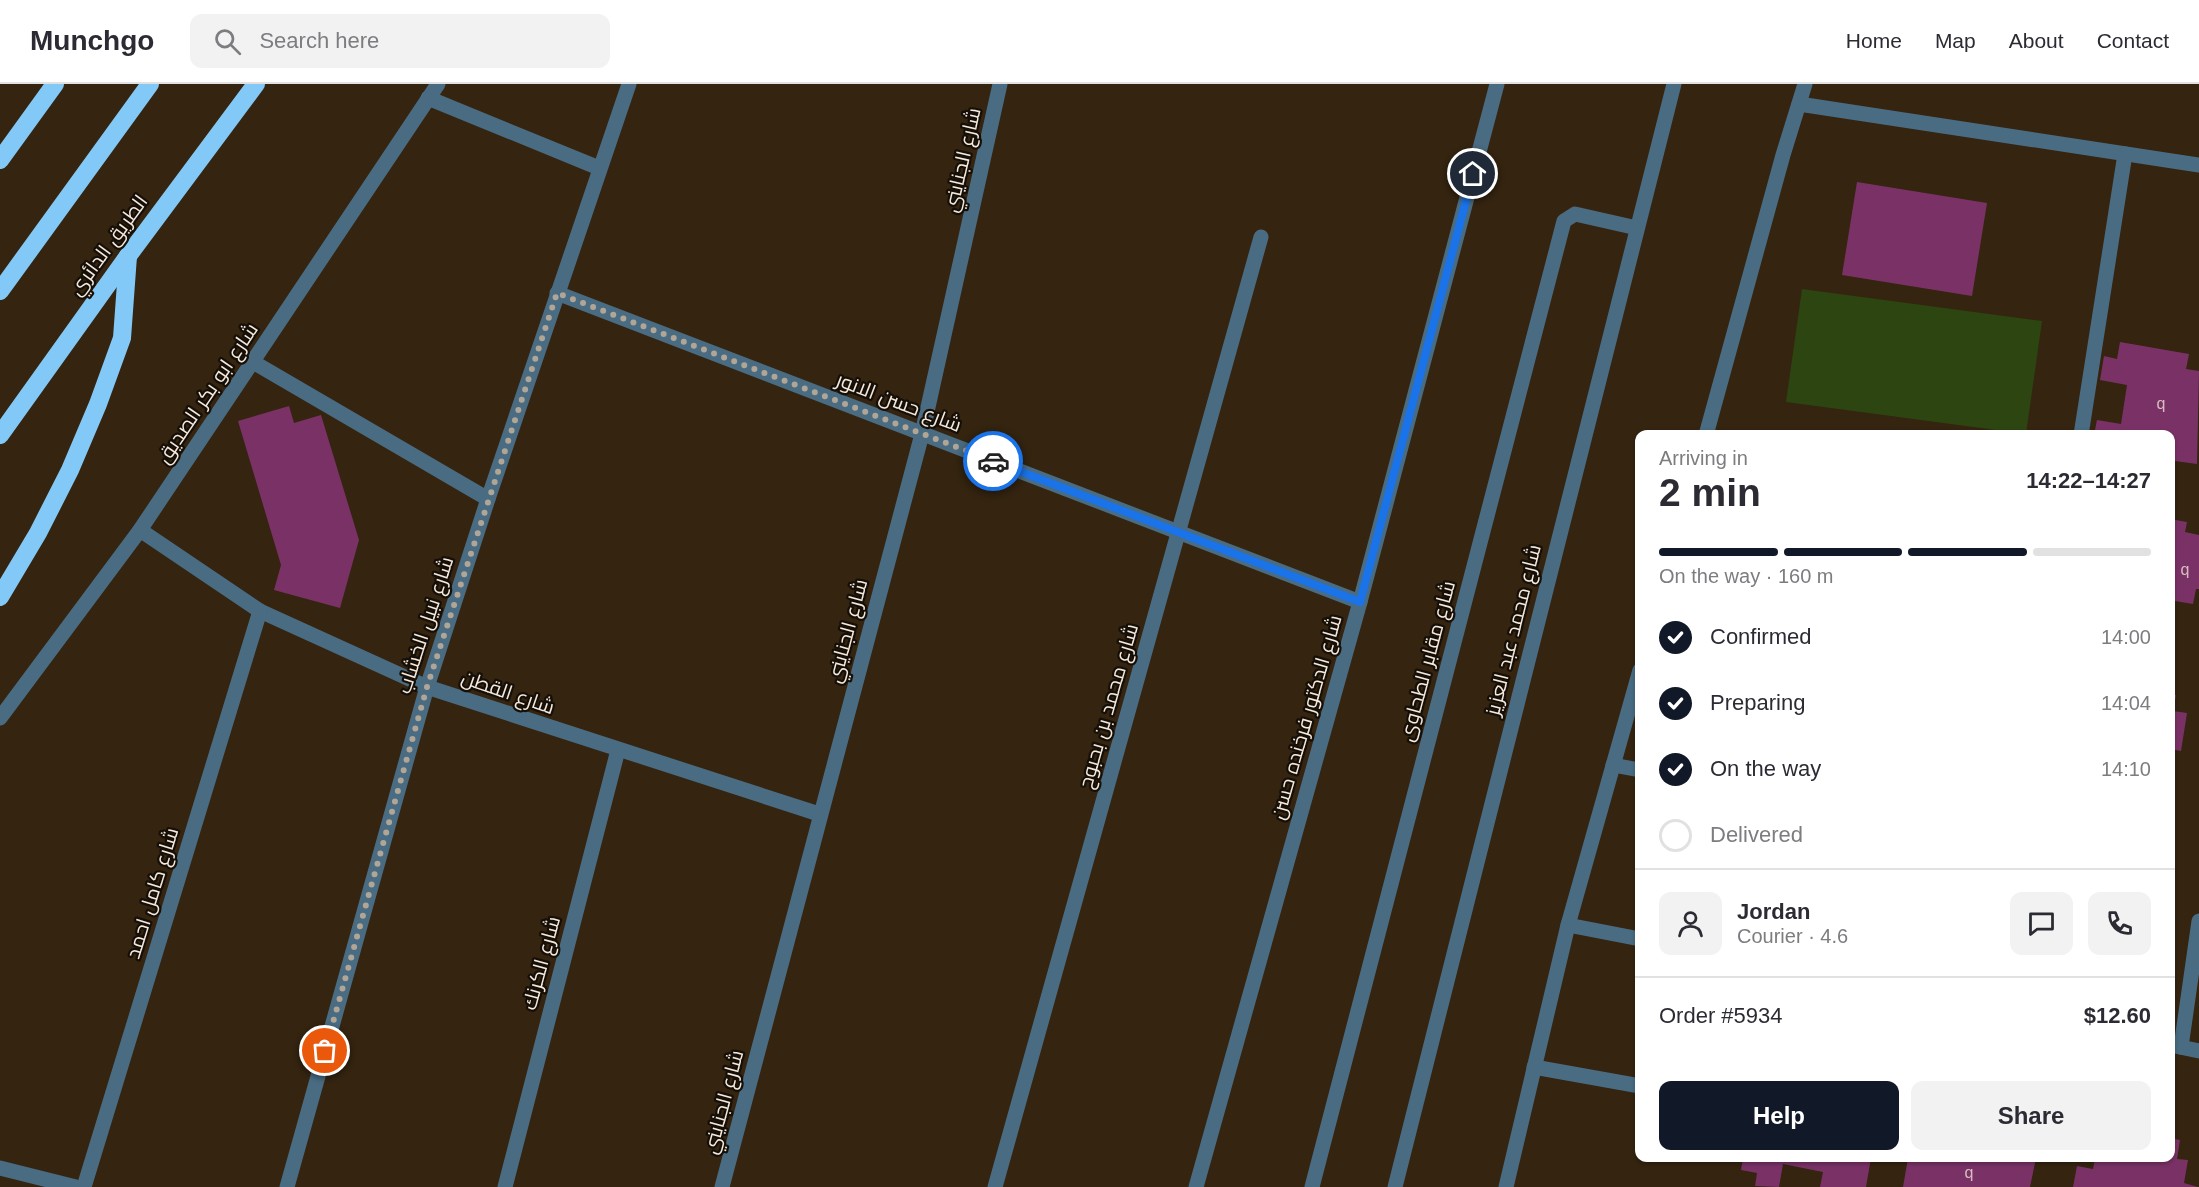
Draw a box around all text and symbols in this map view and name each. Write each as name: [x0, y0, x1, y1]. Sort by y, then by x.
search box: [190, 14, 610, 68]
text: Munchgo: [30, 25, 154, 56]
icon: search: [211, 25, 244, 58]
text: Search here: [259, 28, 379, 53]
text: Home: [1846, 29, 1902, 52]
text: Map: [1935, 29, 1976, 52]
text: About: [2009, 29, 2064, 52]
text: Contact: [2097, 29, 2169, 52]
street label: شارع الجنايني: [939, 106, 990, 216]
pin: [1447, 148, 1498, 199]
icon: home: [1456, 157, 1489, 190]
street label: الطريق الدائري: [64, 191, 156, 302]
street label: شارع ابو بكر الصديق: [152, 319, 264, 469]
street label: شارع حسن الانور: [831, 368, 965, 439]
house number: q: [2157, 395, 2165, 412]
courier: [963, 431, 1023, 491]
icon: car: [977, 445, 1010, 478]
text: Arriving in: [1659, 447, 1748, 469]
text: 14:22–14:27: [2026, 468, 2151, 493]
text: 2 min: [1659, 471, 1761, 514]
street label: شارع محمد عبد العزيز: [1481, 542, 1548, 719]
street label: شارع نبيل الخشاب: [392, 554, 460, 697]
house number: q: [2181, 561, 2189, 578]
text: On the way · 160 m: [1659, 565, 1834, 587]
street label: شارع الجنايني: [823, 577, 876, 687]
street label: شارع مقابر الطحاوى: [1395, 578, 1462, 744]
street label: شارع الدكتور فرخنده حسن: [1266, 612, 1349, 823]
street label: شارع محمد بن بحبوح: [1074, 621, 1145, 792]
icon: check: [1659, 621, 1692, 654]
text: Confirmed: [1710, 624, 1811, 649]
text: 14:00: [2101, 626, 2151, 648]
street label: شارع القطن: [458, 666, 557, 721]
icon: check: [1659, 687, 1692, 720]
text: Preparing: [1710, 690, 1805, 715]
text: 14:04: [2101, 692, 2151, 714]
icon: check: [1659, 753, 1692, 786]
text: On the way: [1710, 756, 1821, 781]
text: 14:10: [2101, 758, 2151, 780]
text: Delivered: [1710, 822, 1803, 847]
street label: شارع كامل احمد: [122, 825, 185, 962]
button: person: [1659, 892, 1722, 955]
button: chat: [2010, 892, 2073, 955]
button: phone: [2088, 892, 2151, 955]
text: Jordan: [1737, 899, 1810, 924]
street label: شارع الكرنك: [518, 914, 567, 1013]
text: Courier · 4.6: [1737, 925, 1848, 947]
text: Order #5934: [1659, 1003, 1783, 1028]
text: $12.60: [2084, 1003, 2151, 1028]
pin: [299, 1025, 350, 1076]
icon: bag: [308, 1034, 341, 1067]
street label: شارع الجنايني: [699, 1048, 752, 1158]
button: Help: [1659, 1081, 1899, 1150]
button: Share: [1911, 1081, 2151, 1150]
house number: q: [1965, 1164, 1973, 1181]

